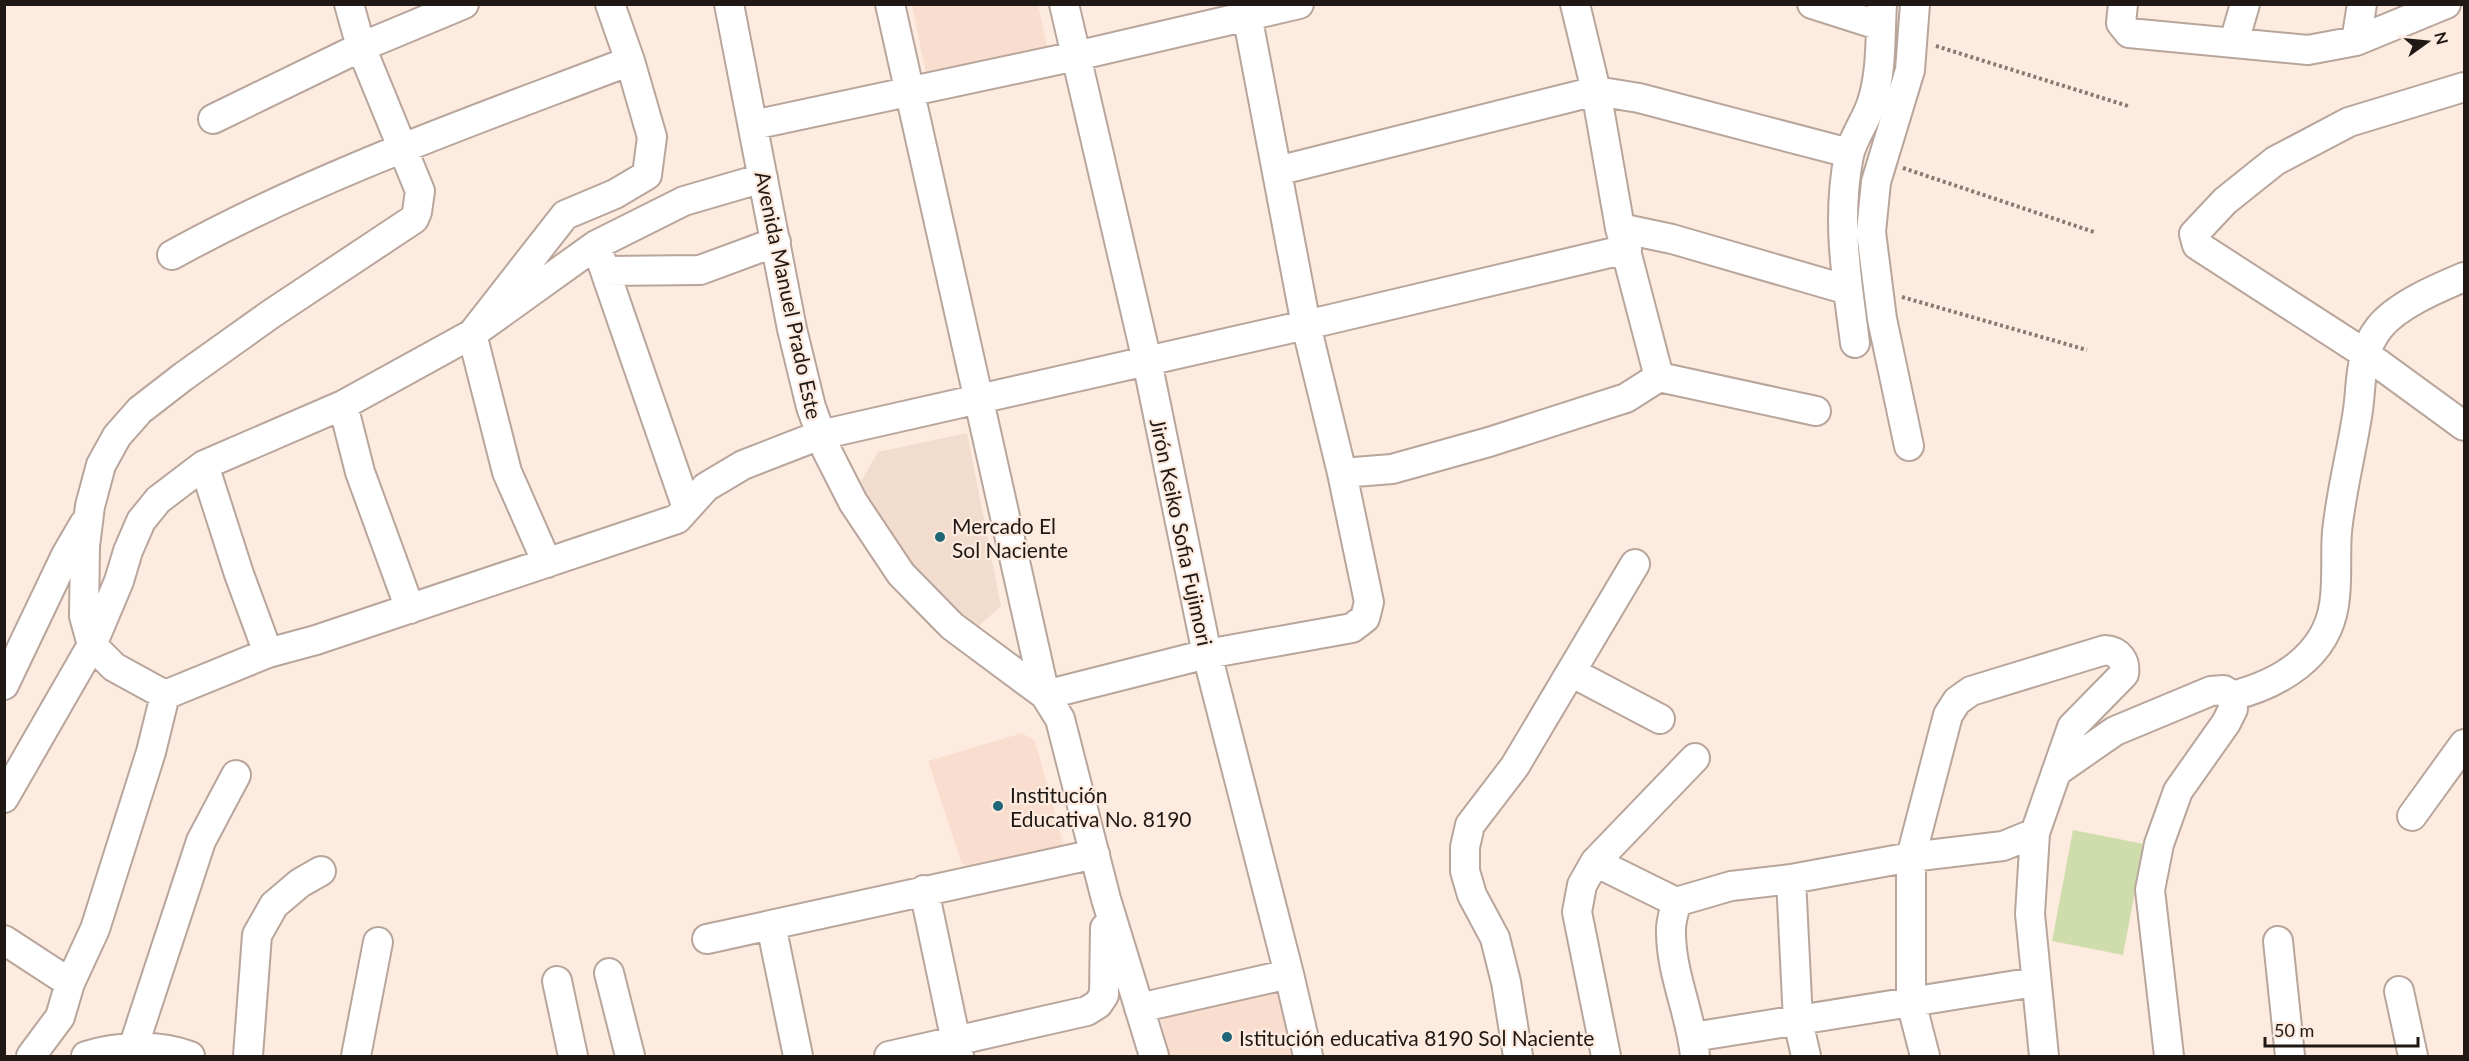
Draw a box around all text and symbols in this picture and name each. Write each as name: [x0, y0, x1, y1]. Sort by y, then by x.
north arrow: [2397, 12, 2457, 72]
text: N: [2431, 30, 2453, 46]
street label: Avenida Manuel Prado Este: [750, 169, 828, 421]
street label: Jirón Keiko Sofia Fujimori: [1146, 416, 1218, 648]
place label: Mercado El Sol Naciente: [952, 513, 1068, 562]
marker: Mercado El Sol Naciente: [933, 530, 947, 544]
place label: Institución Educativa No. 8190: [1010, 782, 1192, 831]
marker: Institución Educativa No. 8190: [991, 799, 1005, 813]
scale bar: [2265, 1010, 2418, 1048]
text: 50 m: [2274, 1019, 2314, 1041]
place label: Istitución educativa 8190 Sol Naciente: [1239, 1025, 1594, 1050]
marker: Istitución educativa 8190 Sol Naciente: [1220, 1030, 1234, 1044]

